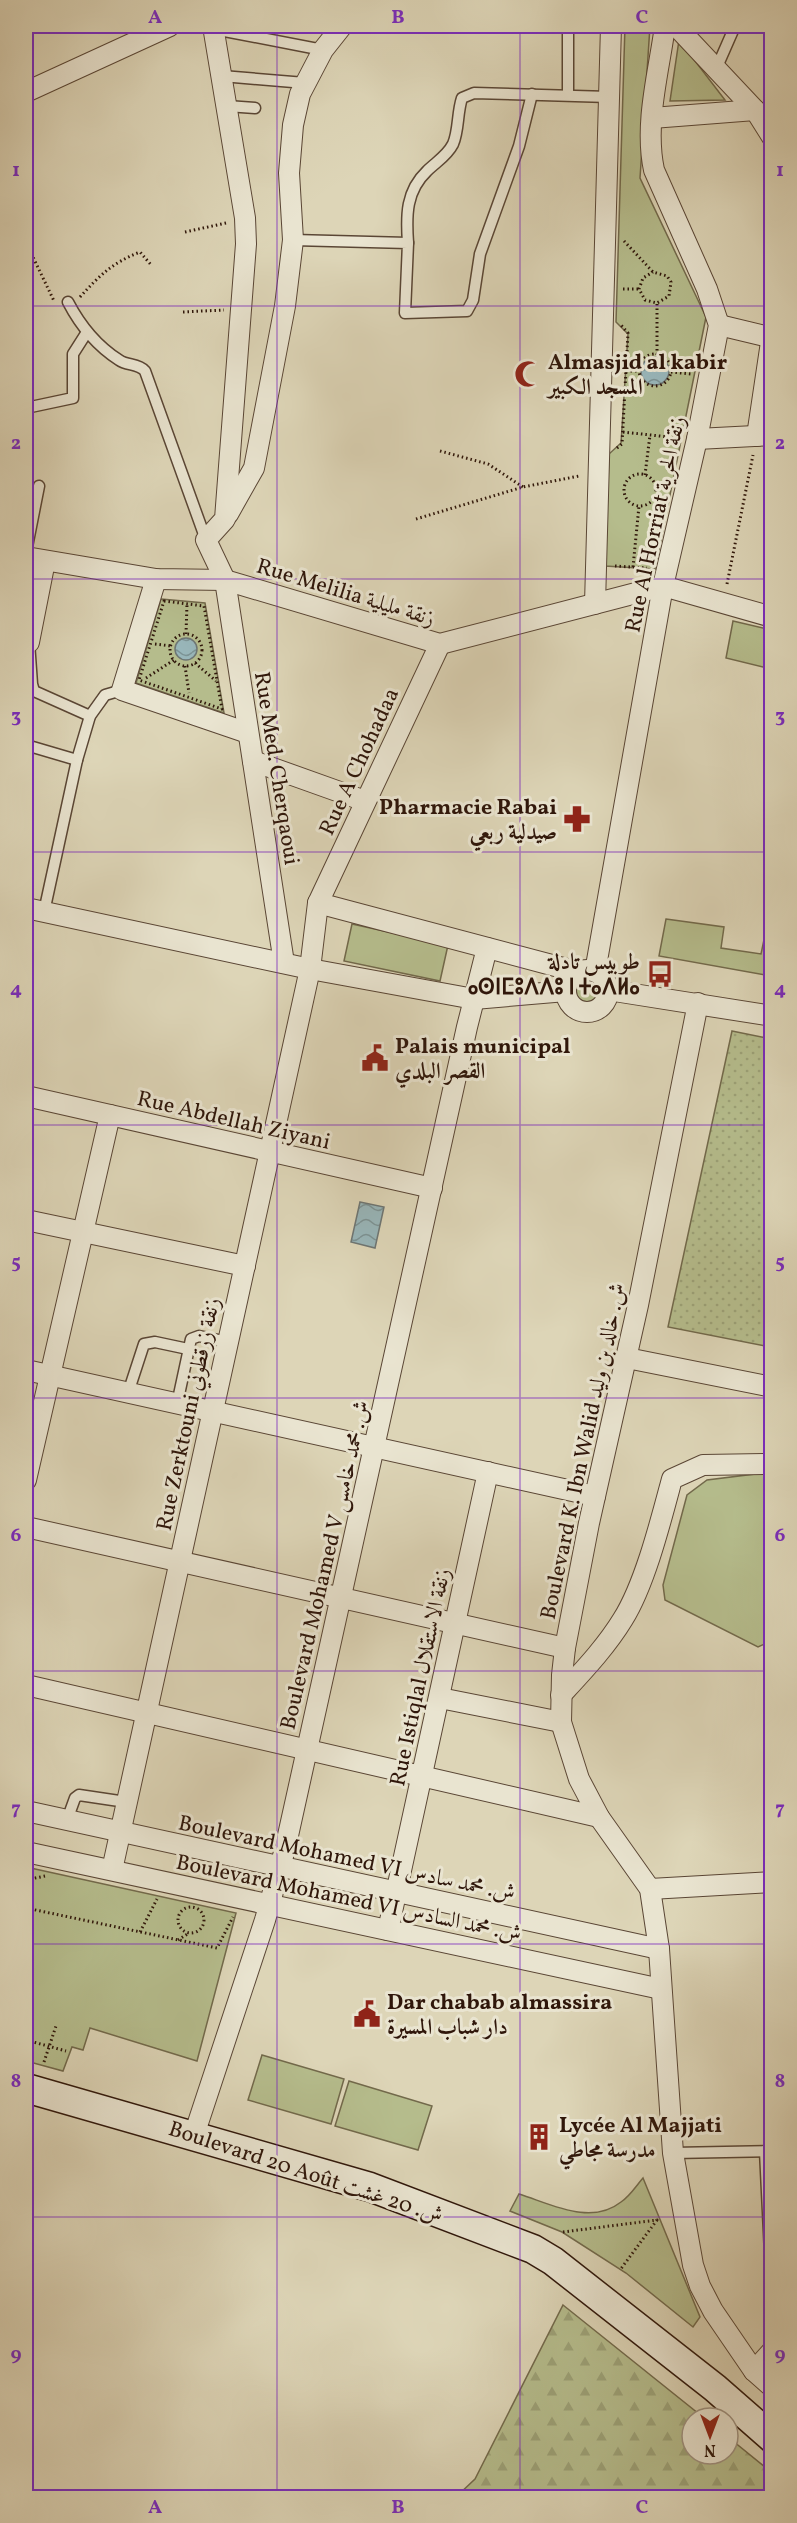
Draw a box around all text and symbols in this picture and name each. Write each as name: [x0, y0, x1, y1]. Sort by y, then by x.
text: A: [148, 4, 162, 32]
text: B: [391, 4, 405, 32]
text: C: [636, 4, 649, 32]
text: 1: [12, 157, 20, 185]
text: 1: [776, 157, 784, 185]
place label: Almasjid al kabir المسجد الكبير: [545, 348, 728, 404]
mosque icon: Almasjid al kabir المسجد الكبير: [513, 359, 543, 389]
street label: Rue Al Horriat زنقة الحرية: [618, 414, 695, 635]
text: 2: [11, 430, 21, 458]
text: 2: [775, 430, 785, 458]
street label: Rue Melilia زنقة مليلية: [252, 552, 438, 635]
street label: Rue Med. Cherqaoui: [245, 669, 306, 867]
street label: Rue A Chohadaa: [313, 683, 408, 841]
text: 3: [11, 703, 21, 731]
text: 3: [775, 703, 785, 731]
place label: Pharmacie Rabai صيدلية ربعي: [379, 793, 557, 852]
pharmacy icon: Pharmacie Rabai صيدلية ربعي: [562, 804, 592, 834]
place label: طوبيس تادلة ⴰⵙⵏⵎⵓⴷⴷⵓ ⵏ ⵜⴰⴷⵍⴰ: [468, 948, 640, 1004]
bus stop icon: طوبيس تادلة ⴰⵙⵏⵎⵓⴷⴷⵓ ⵏ ⵜⴰⴷⵍⴰ: [645, 959, 675, 989]
text: 4: [10, 976, 22, 1004]
text: 4: [774, 976, 786, 1004]
place label: Palais municipal القصر البلدي: [395, 1032, 571, 1089]
public building icon: Palais municipal القصر البلدي: [360, 1043, 390, 1073]
street label: Rue Abdellah Ziyani: [134, 1084, 333, 1159]
text: 5: [11, 1249, 21, 1277]
text: 5: [775, 1249, 785, 1277]
street label: Boulevard K. Ibn Walid ش. خالد بن وليد: [534, 1280, 635, 1623]
street label: Rue Zerktouni زنقة زرقطوني: [150, 1295, 230, 1534]
street label: Boulevard Mohamed V ش. محمد خامس: [273, 1398, 379, 1733]
text: 6: [11, 1522, 22, 1550]
text: 6: [775, 1522, 786, 1550]
street label: Rue Istiqlal زنقة الاستقلال: [383, 1566, 460, 1789]
text: 7: [11, 1795, 21, 1823]
text: 7: [775, 1795, 785, 1823]
street label: Boulevard Mohamed VI ش. محمد سادس: [175, 1809, 518, 1910]
street label: Boulevard Mohamed VI ش. محمد السادس: [173, 1848, 524, 1951]
place label: Dar chabab almassira دار شباب المسيرة: [387, 1988, 612, 2044]
public building icon: Dar chabab almassira دار شباب المسيرة: [352, 1999, 382, 2029]
text: 8: [11, 2068, 21, 2096]
text: 8: [775, 2068, 785, 2096]
place label: Lycée Al Majjati مدرسة مجاطي: [559, 2111, 722, 2170]
street label: Boulevard 20 Août ش. 20 غشت: [164, 2114, 446, 2232]
building icon: Lycée Al Majjati مدرسة مجاطي: [524, 2122, 554, 2152]
text: 9: [10, 2341, 22, 2369]
text: 9: [774, 2341, 786, 2369]
north arrow: [680, 2406, 740, 2466]
text: N: [704, 2438, 716, 2460]
text: A: [148, 2494, 162, 2522]
text: B: [391, 2494, 405, 2522]
text: C: [636, 2494, 649, 2522]

